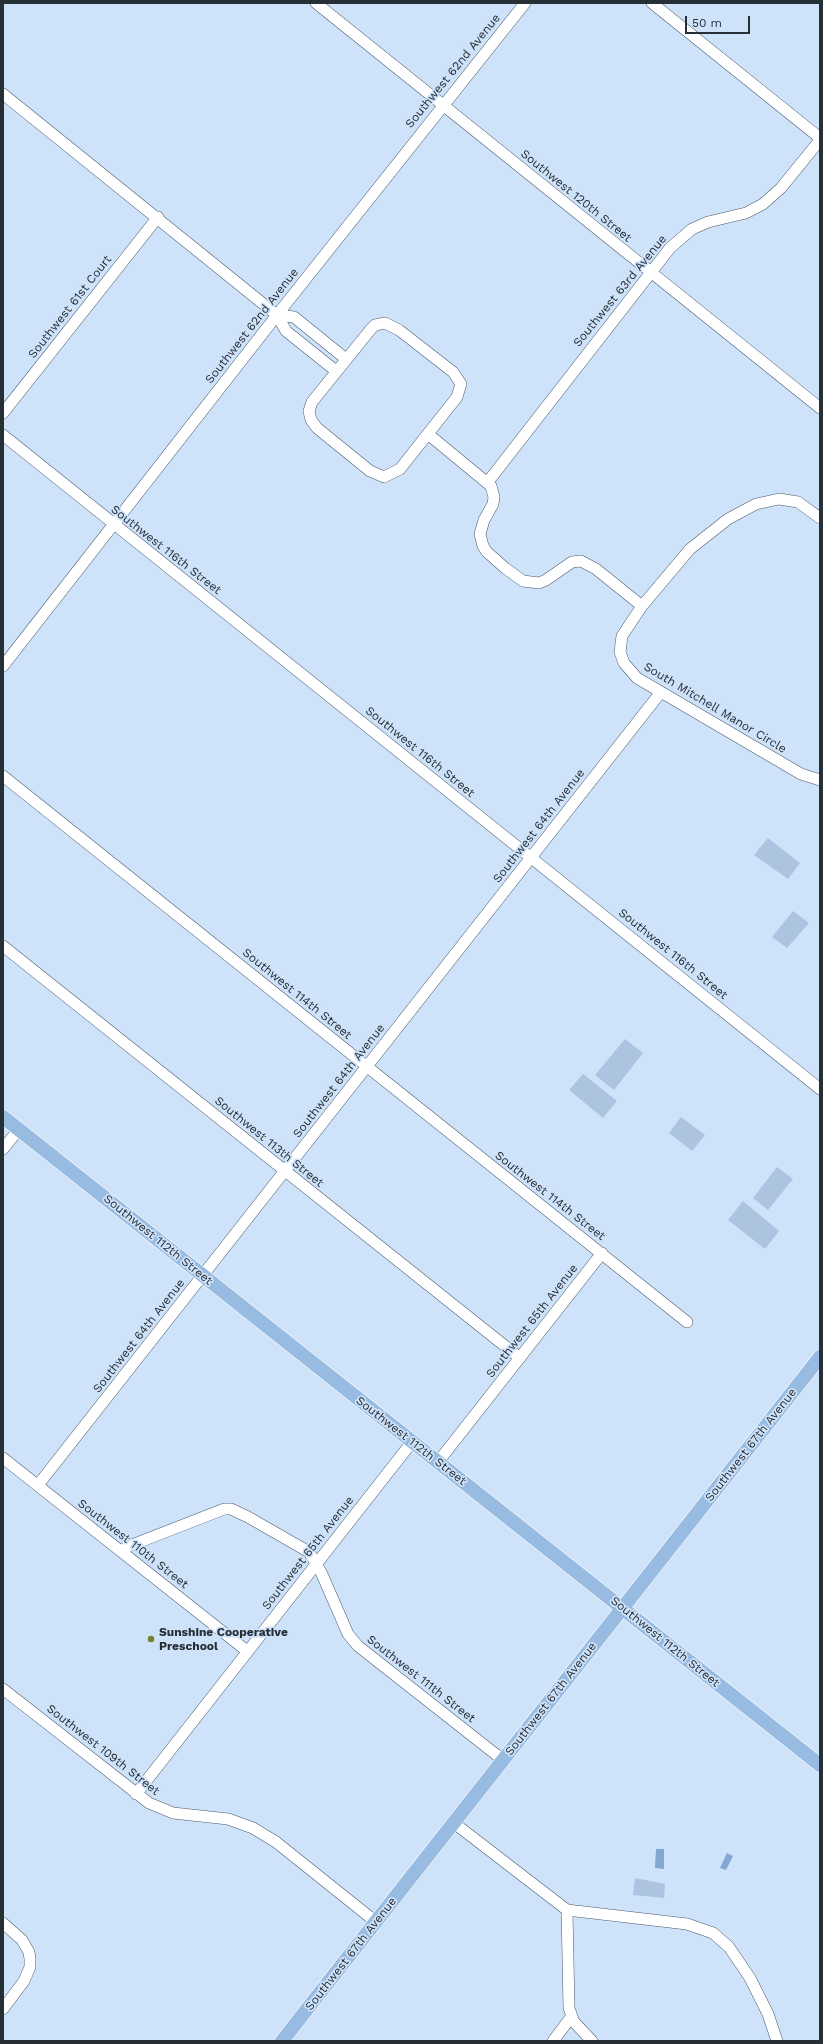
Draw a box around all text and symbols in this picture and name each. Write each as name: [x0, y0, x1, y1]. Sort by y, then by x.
scale bar: [687, 8, 752, 34]
street label: Southwest 62nd Avenue: [403, 11, 503, 131]
text: 50 m: [692, 16, 722, 30]
street label: Southwest 120th Street: [518, 147, 634, 245]
street label: Southwest 63rd Avenue: [570, 232, 670, 350]
street label: Southwest 61st Court: [25, 253, 115, 361]
street label: Southwest 62nd Avenue: [202, 265, 302, 387]
street label: Southwest 116th Street: [108, 502, 224, 598]
street label: South Mitchell Manor Circle: [641, 660, 789, 756]
street label: Southwest 116th Street: [363, 704, 477, 800]
street label: Southwest 64th Avenue: [490, 766, 588, 886]
street label: Southwest 116th Street: [616, 906, 730, 1002]
street label: Southwest 114th Street: [240, 946, 354, 1042]
street label: Southwest 64th Avenue: [290, 1021, 388, 1141]
street label: Southwest 113th Street: [212, 1094, 326, 1190]
street label: Southwest 114th Street: [492, 1148, 608, 1244]
street label: Southwest 112th Street: [101, 1192, 215, 1288]
street label: Southwest 65th Avenue: [483, 1261, 581, 1381]
street label: Southwest 64th Avenue: [90, 1276, 188, 1396]
street label: Southwest 67th Avenue: [702, 1385, 800, 1505]
street label: Southwest 112th Street: [353, 1393, 469, 1489]
street label: Southwest 65th Avenue: [259, 1493, 357, 1613]
street label: Southwest 110th Street: [75, 1496, 191, 1592]
street label: Southwest 112th Street: [608, 1594, 722, 1690]
place label: Sunshine Cooperative Preschool: [159, 1625, 288, 1653]
street label: Southwest 111th Street: [364, 1632, 478, 1726]
marker: Sunshine Cooperative Preschool: [146, 1634, 156, 1644]
street label: Southwest 67th Avenue: [502, 1639, 600, 1759]
street label: Southwest 109th Street: [44, 1702, 162, 1798]
street label: Southwest 67th Avenue: [302, 1894, 400, 2014]

